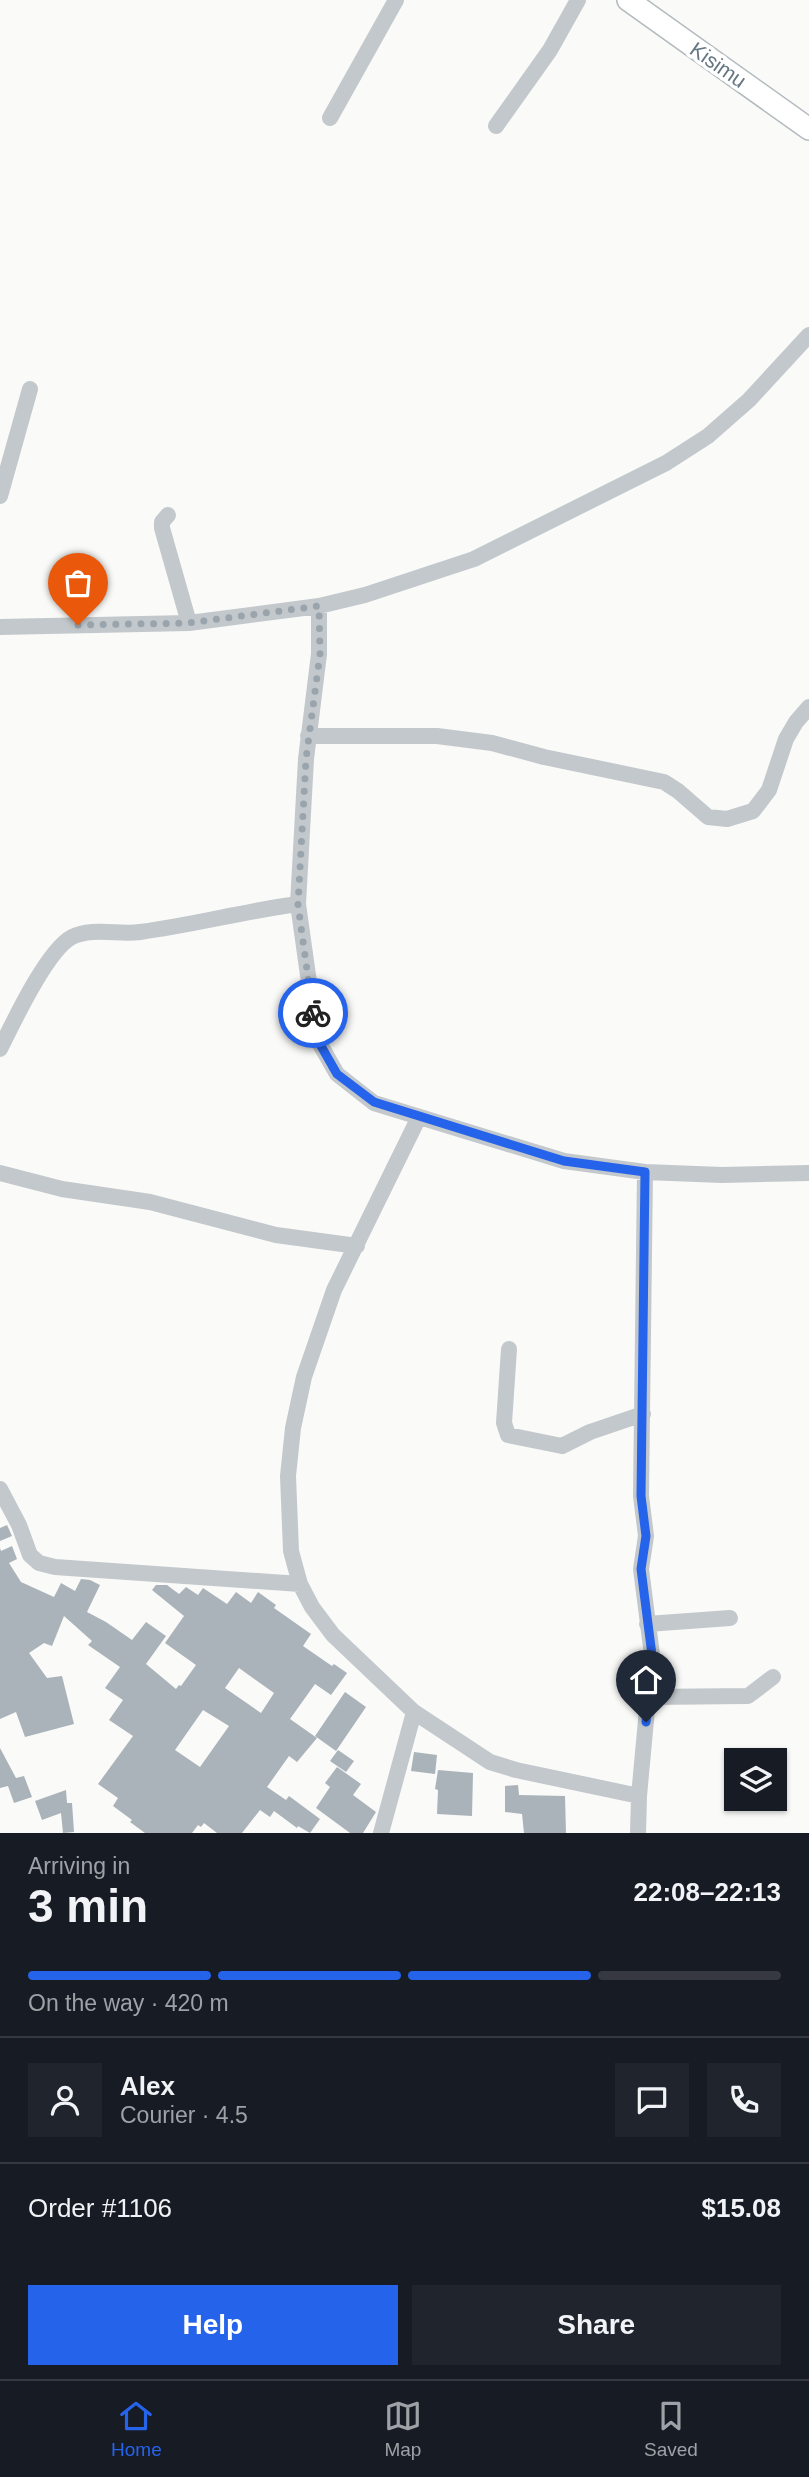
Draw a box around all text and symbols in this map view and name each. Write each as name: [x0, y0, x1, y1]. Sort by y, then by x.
street label: Kisimu: [686, 37, 751, 92]
pin: [48, 553, 108, 625]
icon: bag: [59, 564, 97, 602]
courier: [278, 978, 348, 1048]
icon: bike: [294, 994, 332, 1032]
pin: [616, 1650, 676, 1722]
icon: home: [627, 1661, 665, 1699]
map controls: [724, 1748, 787, 1811]
button: layers: [724, 1748, 787, 1811]
text: Arriving in: [28, 1853, 130, 1879]
text: 22:08–22:13: [634, 1877, 781, 1907]
text: 3 min: [28, 1880, 148, 1932]
text: On the way · 420 m: [28, 1990, 229, 2016]
button: person: [28, 2063, 102, 2137]
button: chat: [615, 2063, 689, 2137]
button: phone: [707, 2063, 781, 2137]
text: Alex: [120, 2071, 175, 2101]
text: Courier · 4.5: [120, 2102, 248, 2128]
text: Order #1106: [28, 2193, 172, 2223]
text: $15.08: [701, 2193, 781, 2223]
button: Help: [28, 2285, 398, 2365]
button: Share: [412, 2285, 781, 2365]
tab: Home: [111, 2397, 162, 2461]
tab: Map: [384, 2397, 422, 2461]
tab: Saved: [644, 2397, 698, 2461]

